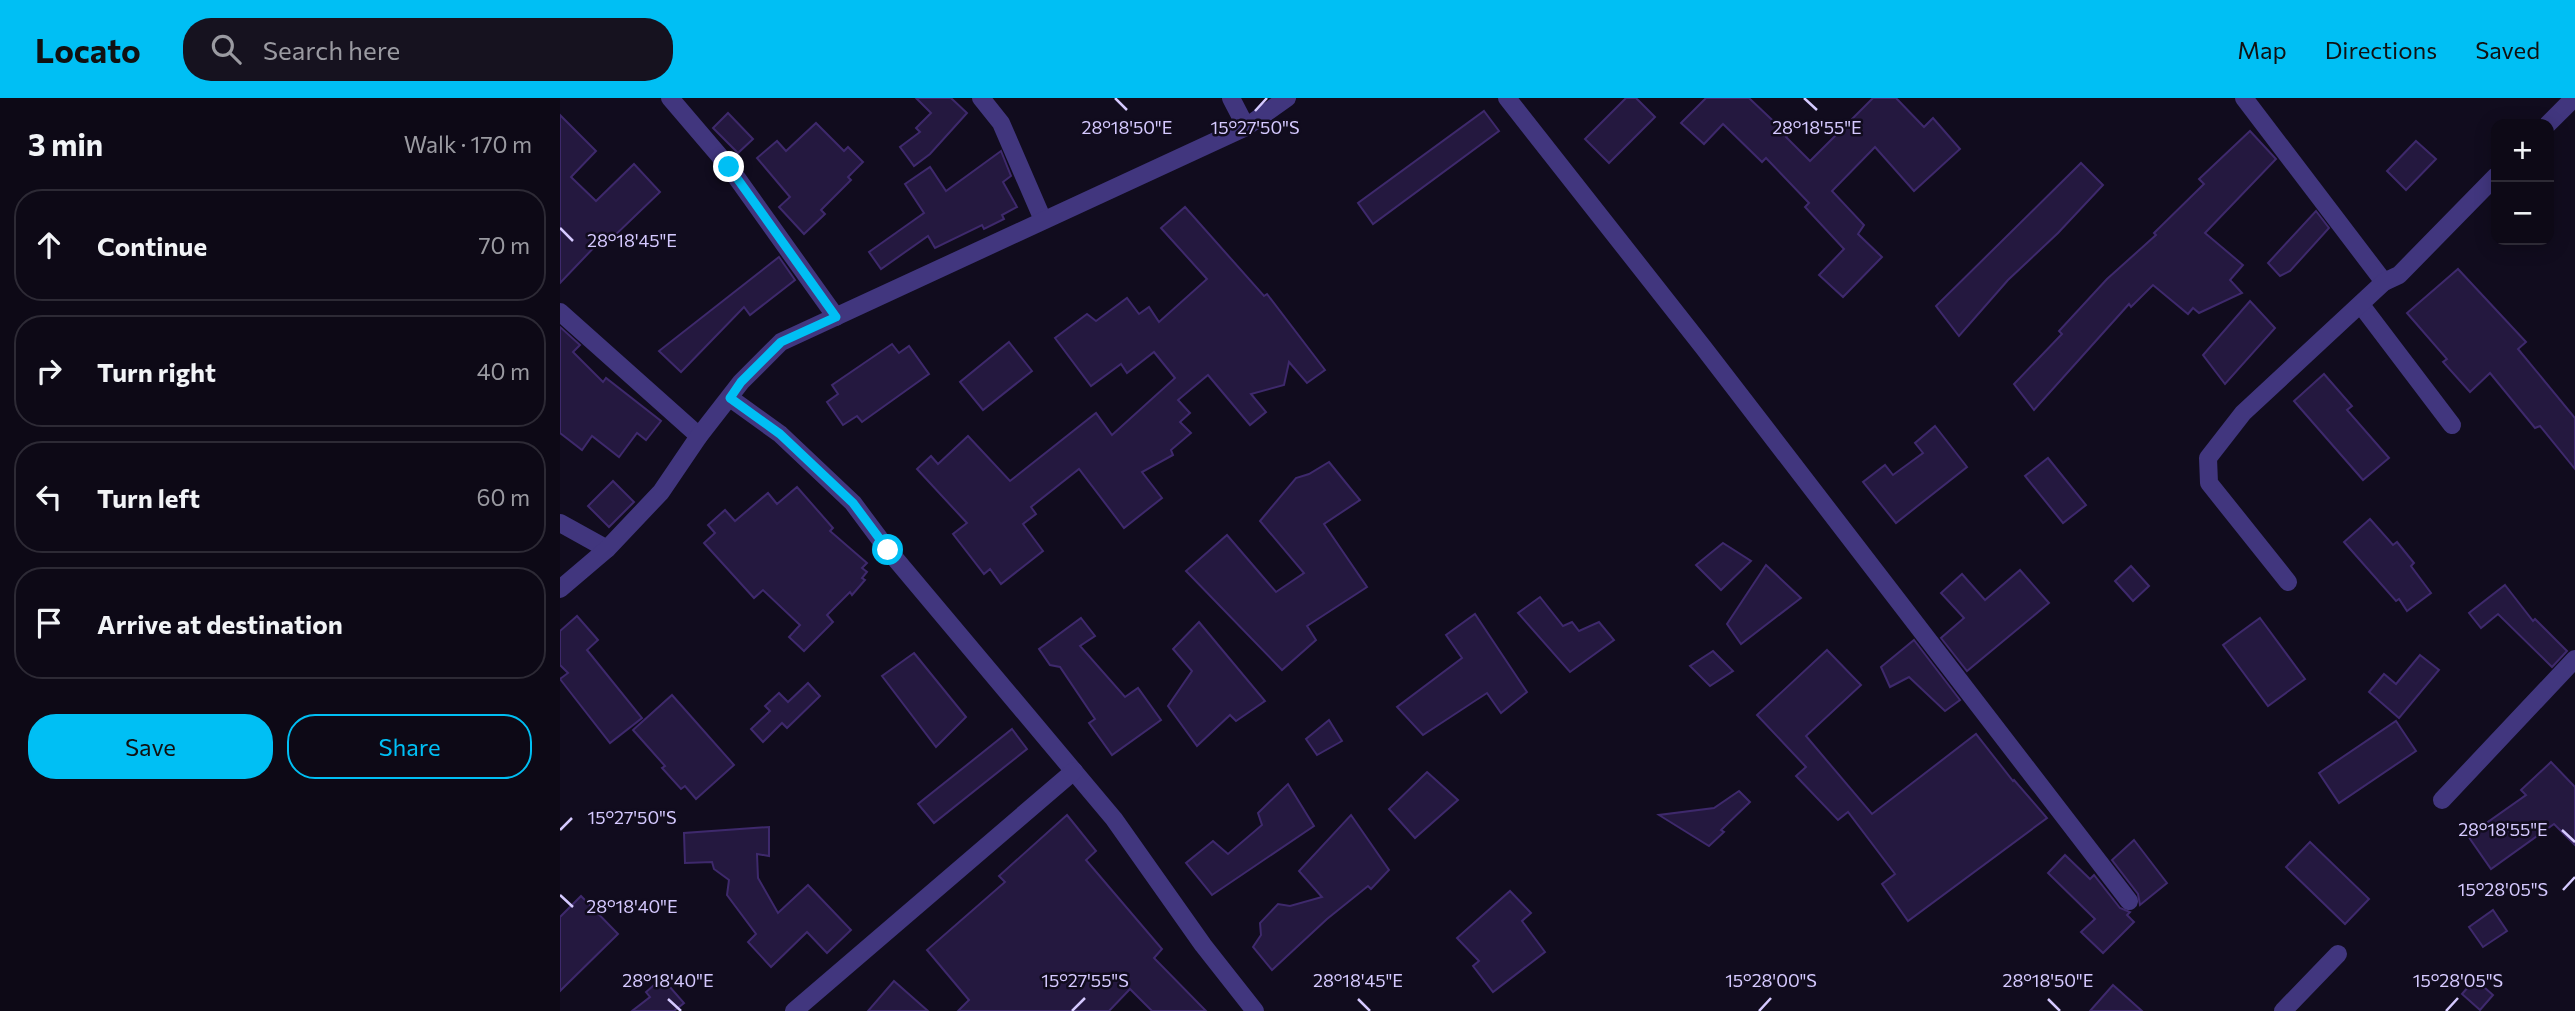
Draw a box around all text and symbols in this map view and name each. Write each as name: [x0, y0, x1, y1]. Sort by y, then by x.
search box: [183, 18, 673, 81]
text: Locato: [35, 29, 141, 70]
icon: search: [207, 30, 245, 68]
text: Search here: [263, 34, 400, 65]
text: Map: [2237, 35, 2287, 64]
text: Directions: [2325, 35, 2437, 64]
text: Saved: [2475, 35, 2540, 64]
text: 28°18'50"E: [1081, 116, 1173, 138]
text: 15°27'50"S: [1211, 116, 1299, 138]
text: 28°18'55"E: [1772, 116, 1862, 138]
map controls: [2491, 119, 2554, 245]
button: +: [2491, 119, 2554, 182]
text: 3 min: [28, 125, 103, 162]
text: Walk · 170 m: [404, 130, 532, 158]
route end: [713, 151, 744, 182]
button: −: [2491, 182, 2554, 245]
icon: ahead: [30, 226, 68, 264]
text: 28°18'45"E: [587, 229, 677, 251]
text: Continue: [97, 230, 207, 261]
text: 70 m: [478, 231, 530, 259]
icon: right: [30, 352, 68, 390]
text: Turn right: [97, 356, 216, 387]
text: 40 m: [477, 357, 530, 385]
icon: left: [30, 478, 68, 516]
text: Turn left: [97, 482, 200, 513]
text: 60 m: [477, 483, 530, 511]
route start: [872, 534, 903, 565]
icon: arrive: [30, 604, 68, 642]
text: Arrive at destination: [97, 608, 343, 639]
button: Save: [28, 714, 273, 779]
button: Share: [287, 714, 532, 779]
text: 15°27'50"S: [588, 806, 676, 828]
text: 28°18'55"E: [2458, 818, 2548, 840]
text: 15°28'05"S: [2458, 878, 2548, 900]
text: 28°18'40"E: [586, 895, 678, 917]
text: 28°18'40"E: [622, 969, 714, 991]
text: 15°27'55"S: [1041, 969, 1129, 991]
text: 28°18'45"E: [1313, 969, 1403, 991]
text: 15°28'00"S: [1725, 969, 1817, 991]
text: 28°18'50"E: [2002, 969, 2094, 991]
text: 15°28'05"S: [2413, 969, 2503, 991]

